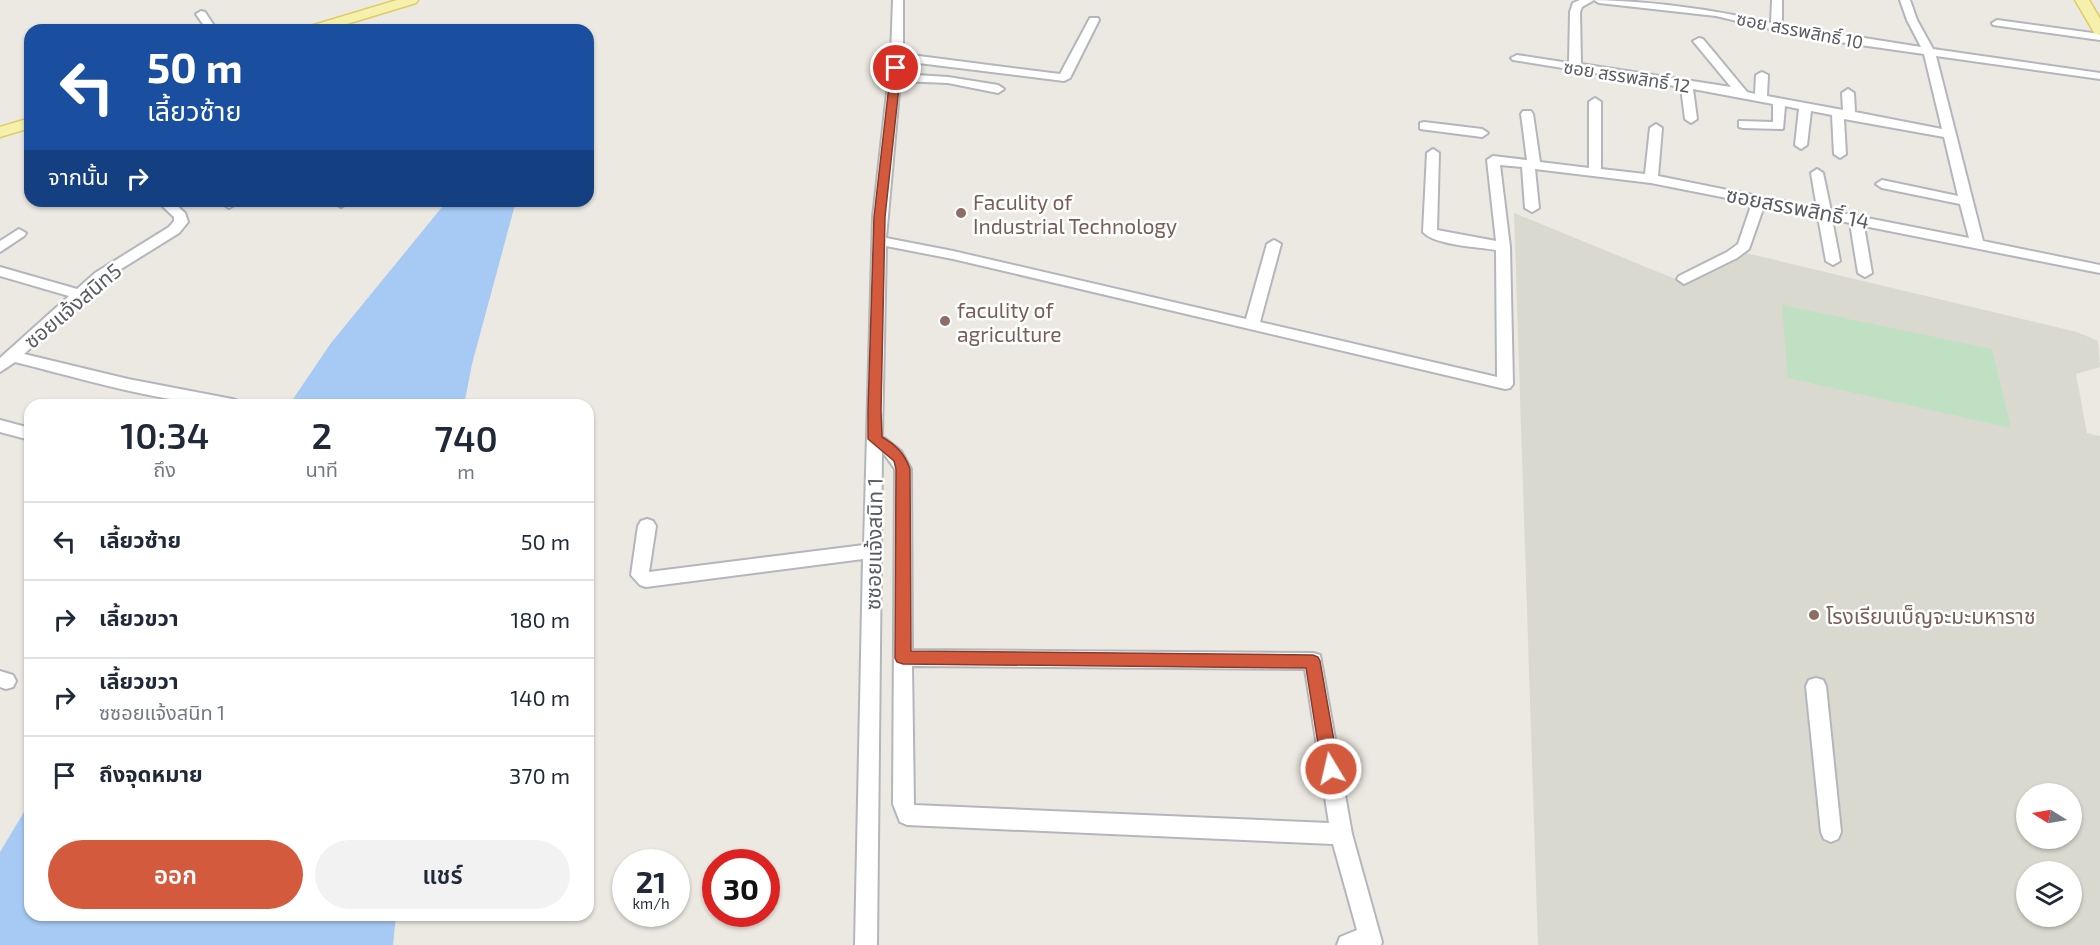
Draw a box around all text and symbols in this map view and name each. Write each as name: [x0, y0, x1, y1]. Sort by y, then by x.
street label: ซอย สรรพสิทธิ์ 10: [1735, 7, 1865, 53]
text: 50 m: [147, 41, 243, 91]
pin: [870, 42, 921, 93]
icon: left: [48, 48, 126, 126]
icon: arrive: [879, 51, 912, 84]
street label: ซอย สรรพสิทธิ์ 12: [1562, 55, 1692, 97]
text: เลี้ยวซ้าย: [147, 94, 241, 126]
icon: right: [121, 162, 154, 195]
text: จากนั้น: [48, 163, 109, 189]
street label: ซอยสรรพสิทธิ์ 14: [1724, 181, 1872, 233]
place label: Faculity of Industrial Technology: [973, 189, 1177, 238]
marker: Faculity of Industrial Technology: [954, 206, 968, 220]
street label: ซอยแจ้งสนิท5: [18, 257, 126, 353]
place label: faculity of agriculture: [957, 297, 1062, 346]
marker: faculity of agriculture: [938, 314, 952, 328]
text: 10:34: [120, 413, 209, 456]
text: 2: [311, 413, 332, 456]
text: 740: [434, 416, 498, 459]
text: ถึง: [153, 457, 176, 481]
text: นาที: [305, 457, 338, 481]
text: m: [457, 459, 475, 483]
street label: ซซอยแจ้งสนิท 1: [859, 478, 887, 610]
icon: left: [48, 525, 81, 558]
text: เลี้ยวซ้าย: [99, 526, 181, 552]
text: 50 m: [521, 528, 570, 554]
icon: right: [48, 603, 81, 636]
place label: โรงเรียนเบ็ญจะมะมหาราช: [1826, 603, 2035, 628]
text: เลี้ยวขวา: [99, 604, 179, 630]
text: 180 m: [510, 606, 570, 632]
marker: โรงเรียนเบ็ญจะมะมหาราช: [1807, 608, 1821, 622]
text: เลี้ยวขวา: [99, 667, 179, 693]
icon: right: [48, 681, 81, 714]
text: 140 m: [510, 684, 570, 710]
text: ซซอยแจ้งสนิท 1: [99, 700, 225, 724]
position arrow: [1299, 737, 1363, 801]
icon: arrive: [48, 759, 81, 792]
text: ถึงจุดหมาย: [99, 760, 203, 786]
text: 370 m: [509, 762, 570, 788]
north arrow: [2016, 783, 2082, 849]
map controls: [2016, 783, 2082, 927]
button: ออก: [48, 840, 303, 909]
button: แชร์: [315, 840, 570, 909]
speed limit sign: 30: [702, 849, 780, 927]
button: layers: [2016, 861, 2082, 927]
text: 21: [636, 863, 666, 899]
text: km/h: [632, 894, 670, 912]

